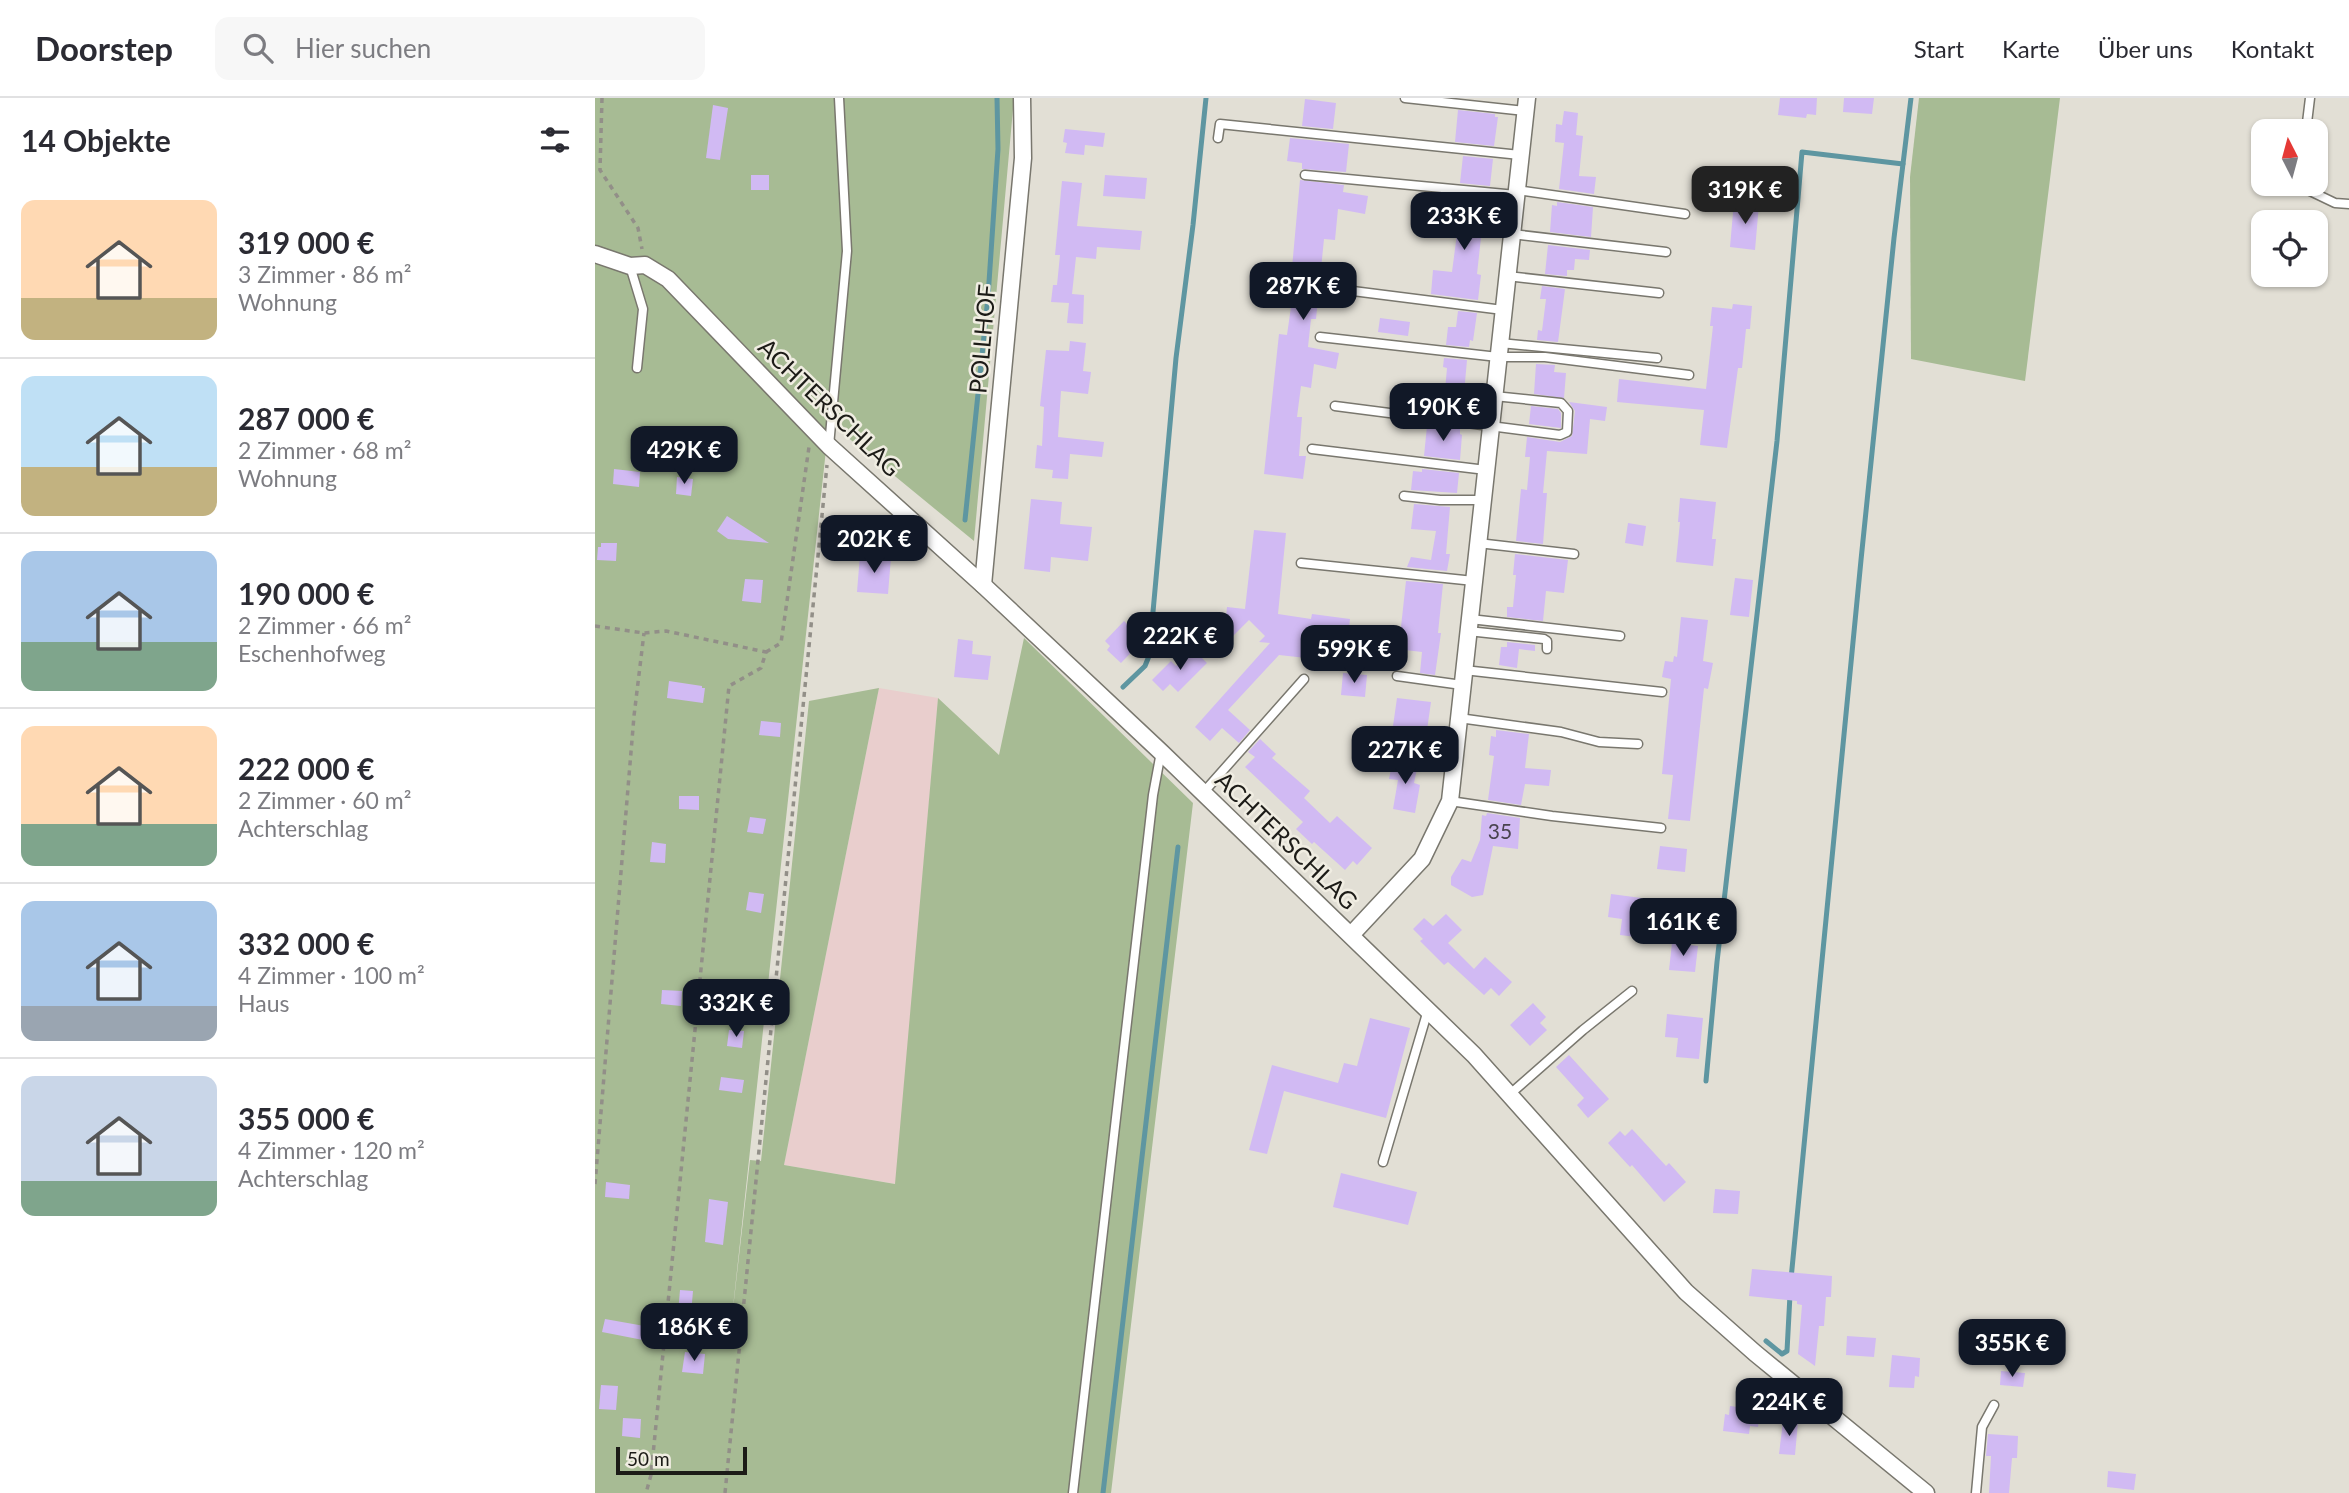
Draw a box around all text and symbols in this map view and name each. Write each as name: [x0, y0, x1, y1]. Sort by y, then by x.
search box: [215, 17, 705, 80]
text: Doorstep: [35, 28, 173, 68]
icon: search: [239, 29, 277, 67]
text: Hier suchen: [295, 32, 431, 64]
text: Start: [1914, 34, 1964, 63]
text: Karte: [2002, 34, 2060, 63]
text: Über uns: [2098, 34, 2193, 63]
text: Kontakt: [2231, 34, 2314, 63]
north arrow: [2251, 119, 2327, 196]
map controls: [2251, 119, 2328, 287]
icon: filters: [536, 121, 574, 159]
text: 14 Objekte: [21, 122, 171, 158]
pin: 319K €: [1688, 166, 1802, 226]
text: 319K €: [1708, 175, 1782, 203]
pin: 233K €: [1407, 192, 1521, 252]
text: 233K €: [1427, 201, 1501, 229]
button: locate: [2251, 210, 2328, 287]
text: 319 000 €: [238, 224, 374, 260]
icon: home: [77, 228, 161, 312]
text: 3 Zimmer · 86 m²: [238, 260, 411, 288]
pin: 287K €: [1246, 262, 1360, 322]
text: 287K €: [1266, 271, 1340, 299]
street label: POLLHOF: [962, 283, 1001, 395]
text: Wohnung: [238, 288, 337, 316]
street label: ACHTERSCHLAG: [753, 332, 907, 482]
pin: 190K €: [1386, 384, 1500, 443]
text: 190K €: [1406, 392, 1480, 420]
text: 287 000 €: [238, 400, 374, 436]
icon: home: [77, 404, 161, 488]
pin: 429K €: [627, 426, 741, 486]
text: 429K €: [647, 435, 721, 463]
text: 2 Zimmer · 68 m²: [238, 436, 411, 464]
text: Wohnung: [238, 464, 337, 492]
pin: 202K €: [817, 516, 931, 575]
text: 202K €: [837, 524, 911, 552]
text: 190 000 €: [238, 575, 374, 611]
icon: home: [77, 579, 161, 663]
text: 2 Zimmer · 66 m²: [238, 611, 411, 639]
pin: 222K €: [1123, 612, 1237, 672]
text: 222K €: [1143, 621, 1217, 649]
pin: 599K €: [1297, 626, 1411, 685]
text: 599K €: [1317, 634, 1391, 662]
text: Eschenhofweg: [238, 639, 386, 667]
pin: 227K €: [1348, 726, 1462, 786]
text: 227K €: [1368, 735, 1442, 763]
text: 222 000 €: [238, 750, 374, 786]
icon: home: [77, 754, 161, 838]
street label: ACHTERSCHLAG: [1210, 765, 1364, 915]
text: 2 Zimmer · 60 m²: [238, 786, 411, 814]
text: Achterschlag: [238, 814, 368, 842]
house number: 35: [1488, 818, 1512, 843]
pin: 161K €: [1626, 898, 1740, 958]
text: 161K €: [1646, 907, 1720, 935]
text: 332 000 €: [238, 925, 374, 961]
icon: home: [77, 929, 161, 1013]
text: 4 Zimmer · 100 m²: [238, 961, 425, 989]
pin: 332K €: [679, 979, 793, 1039]
text: 332K €: [699, 988, 773, 1016]
text: Haus: [238, 989, 289, 1017]
text: 355 000 €: [238, 1100, 374, 1136]
icon: home: [77, 1104, 161, 1188]
text: 4 Zimmer · 120 m²: [238, 1136, 425, 1164]
text: Achterschlag: [238, 1164, 368, 1192]
pin: 186K €: [637, 1304, 751, 1363]
text: 186K €: [657, 1312, 731, 1340]
pin: 355K €: [1955, 1320, 2069, 1379]
text: 355K €: [1975, 1328, 2049, 1356]
pin: 224K €: [1732, 1378, 1846, 1438]
text: 224K €: [1752, 1387, 1826, 1415]
scale bar: [616, 1444, 747, 1476]
text: 50 m: [627, 1447, 670, 1470]

